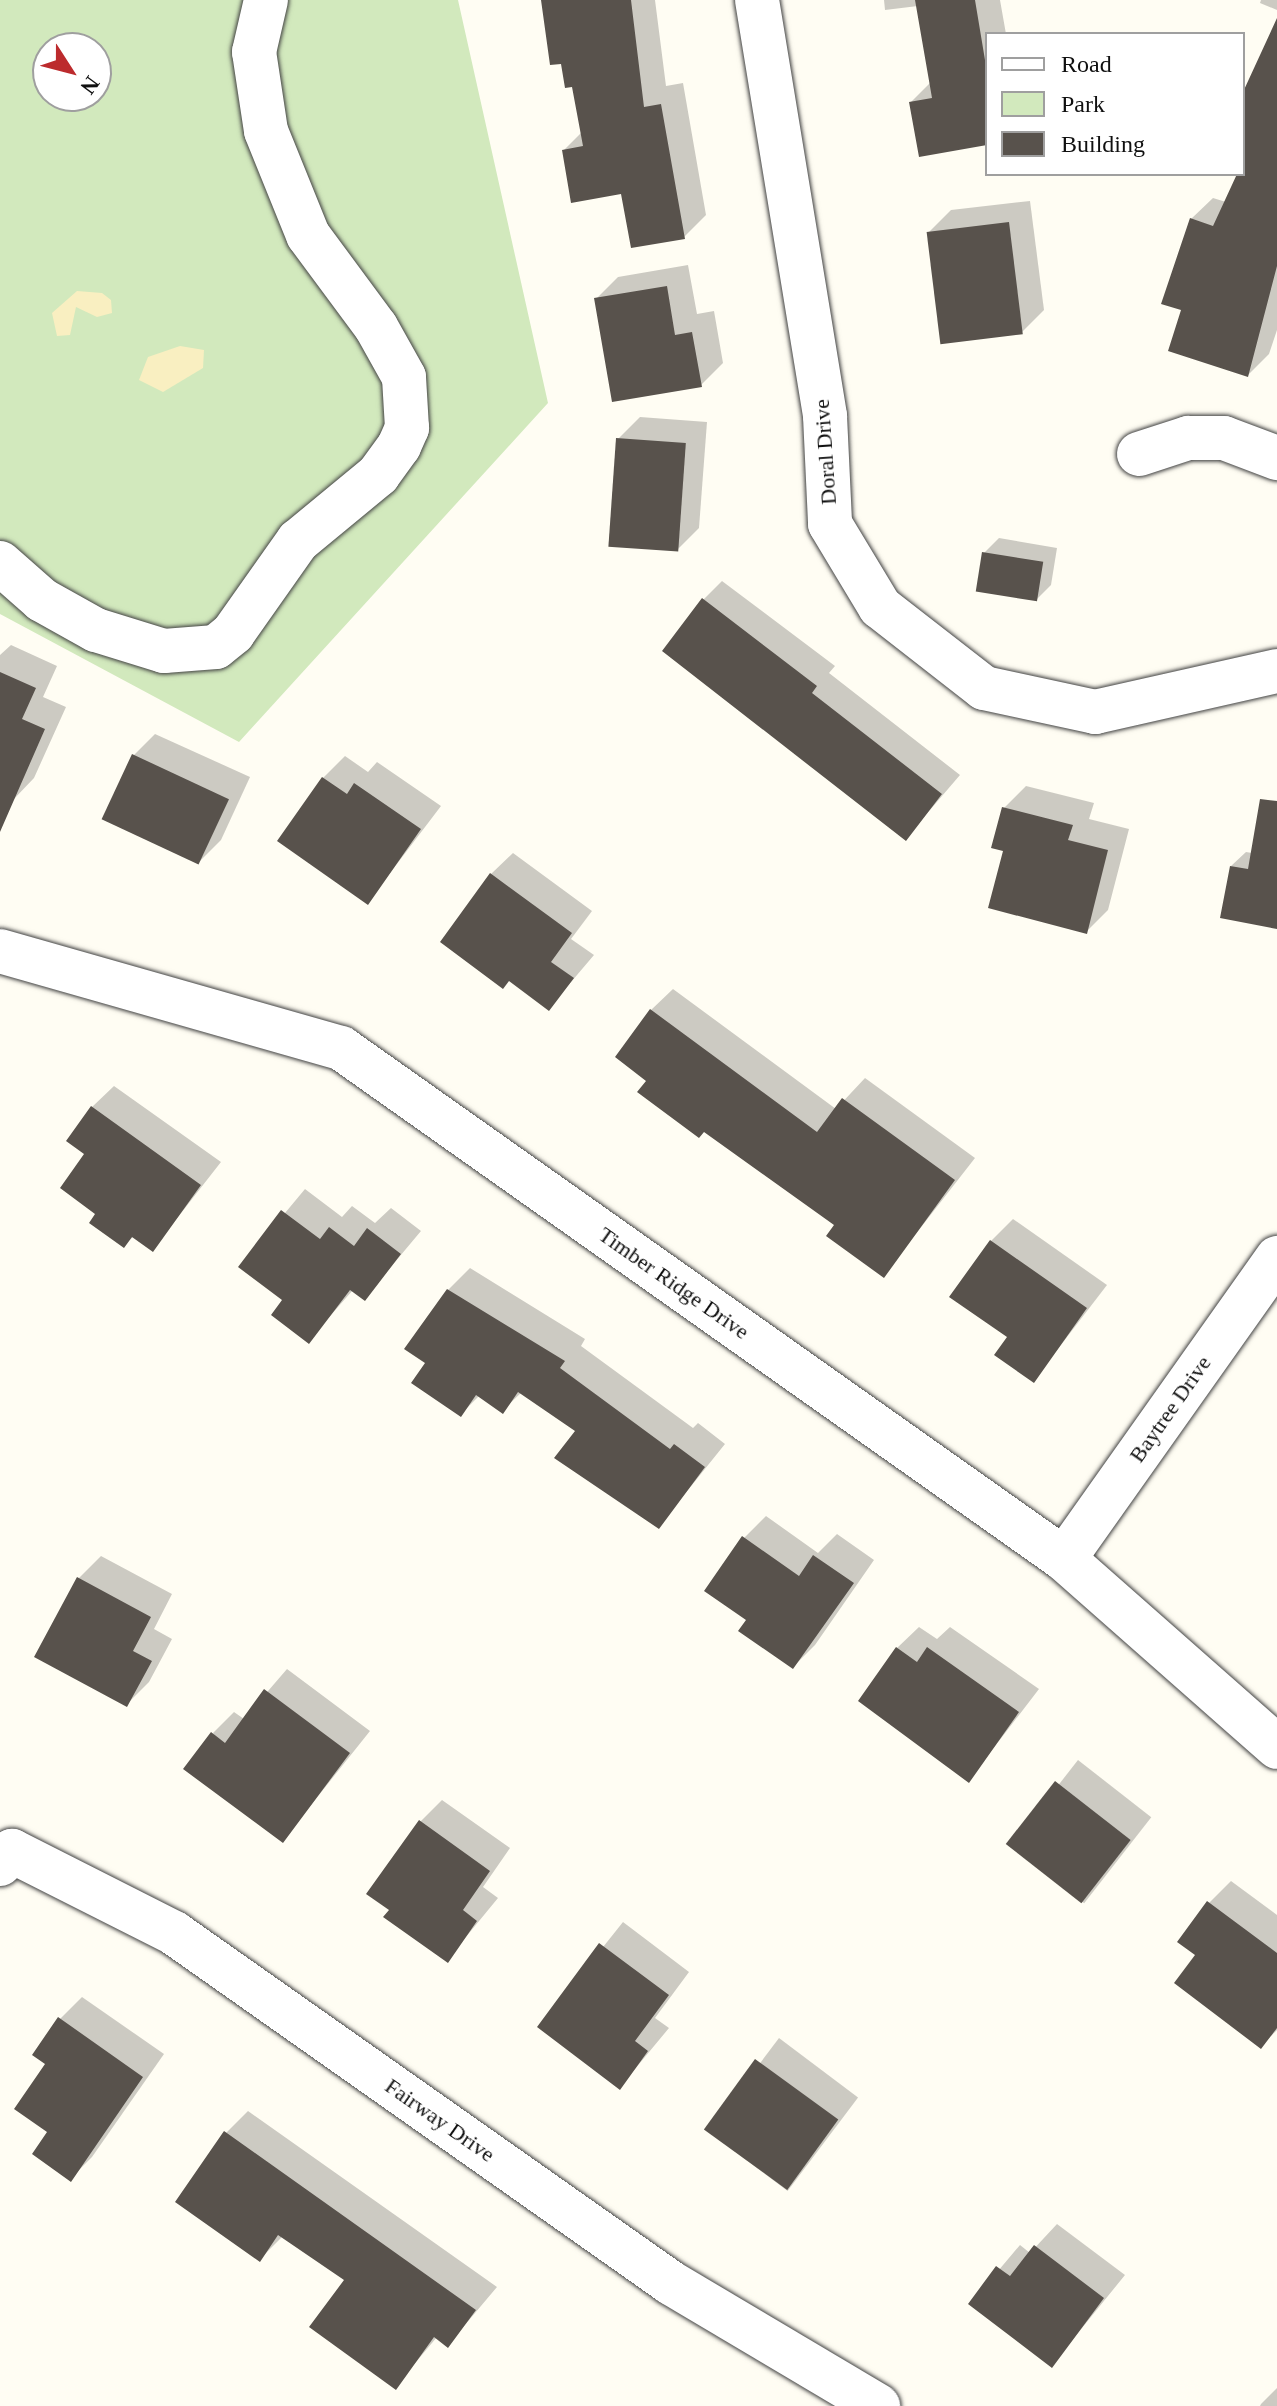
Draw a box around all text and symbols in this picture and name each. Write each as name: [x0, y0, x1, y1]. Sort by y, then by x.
north arrow: [32, 32, 112, 112]
legend: [985, 32, 1245, 176]
text: Road: [1061, 51, 1112, 77]
text: N: [75, 71, 105, 99]
text: Park: [1061, 91, 1105, 117]
text: Building: [1061, 131, 1145, 157]
street label: Doral Drive: [808, 398, 842, 506]
street label: Timber Ridge Drive: [594, 1221, 754, 1345]
street label: Baytree Drive: [1124, 1351, 1216, 1467]
street label: Fairway Drive: [380, 2073, 500, 2167]

